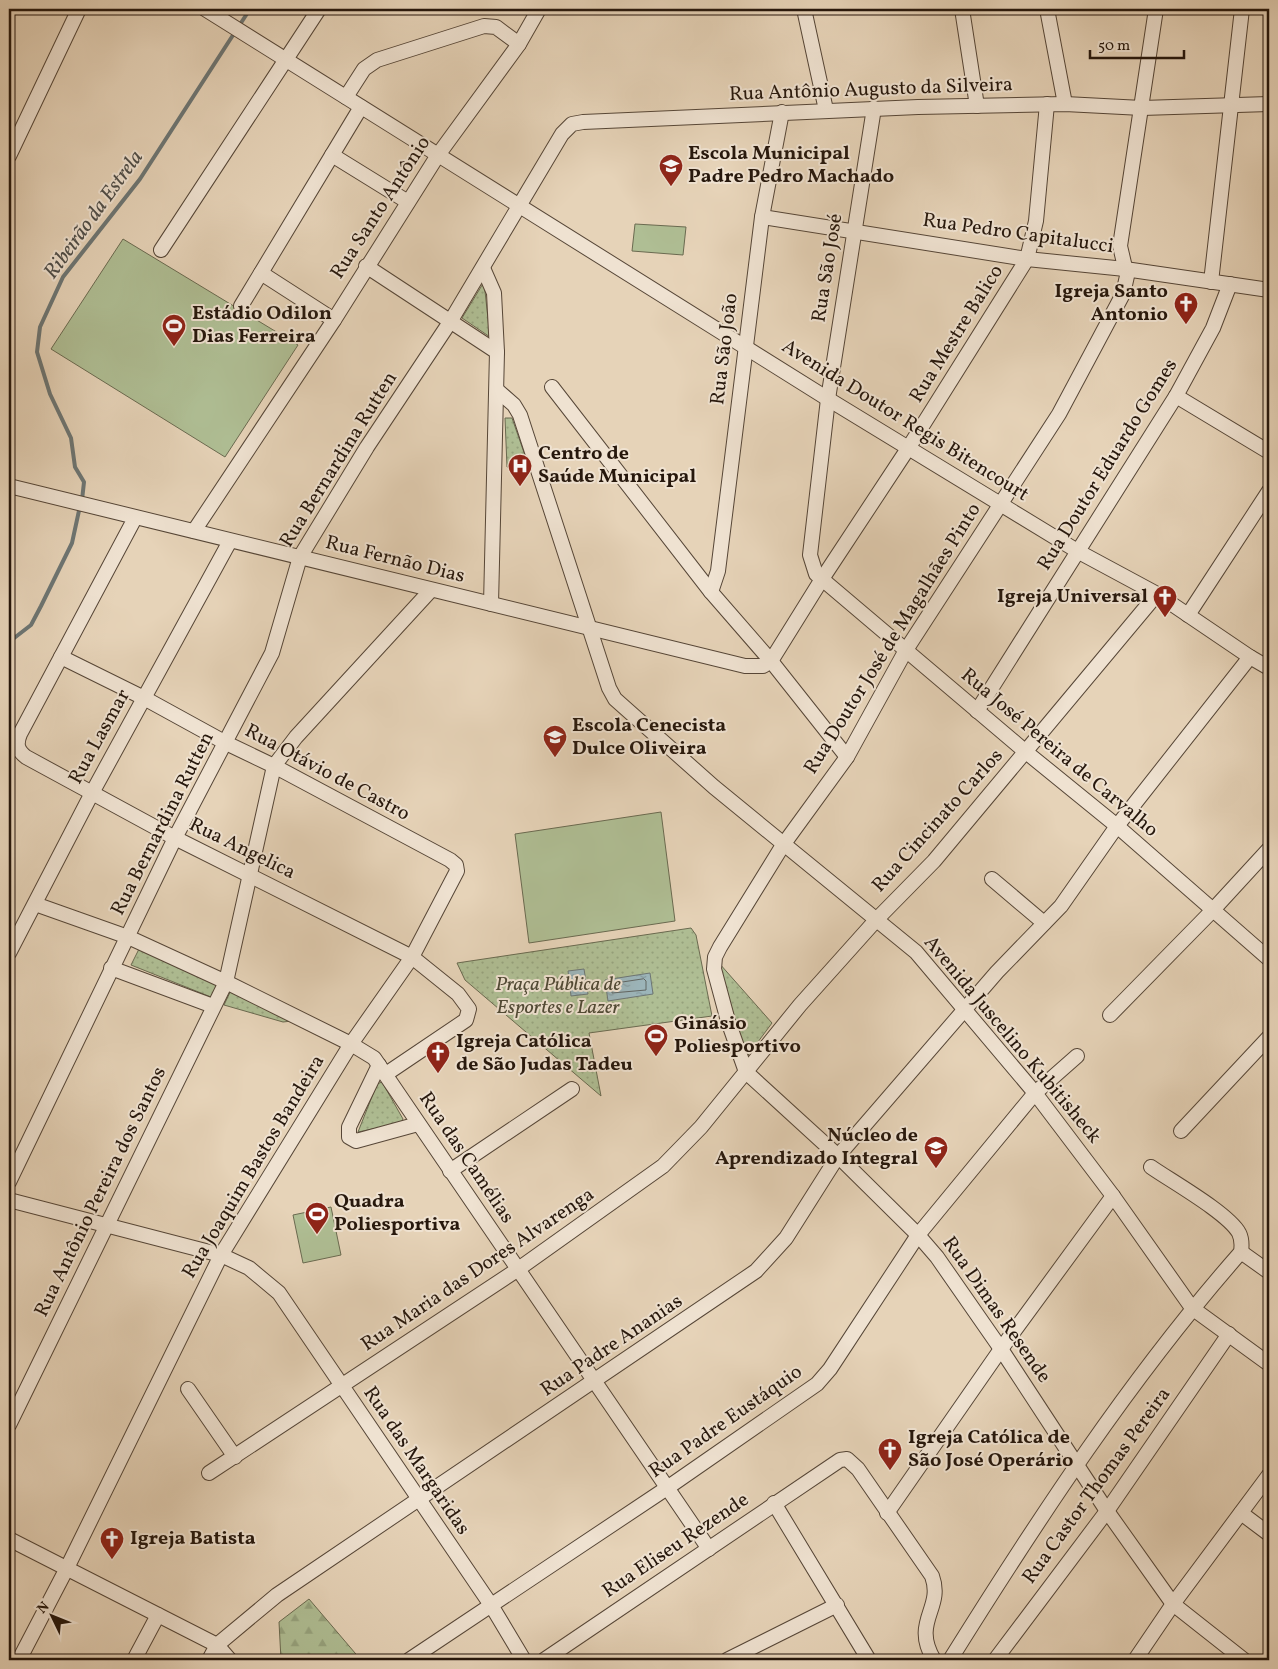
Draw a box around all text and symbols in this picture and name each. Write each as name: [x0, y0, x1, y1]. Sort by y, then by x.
scale bar: [1090, 28, 1184, 60]
text: 50 m: [1098, 36, 1130, 57]
street label: Rua Antônio Augusto da Silveira: [729, 71, 1013, 109]
street label: Rua Santo Antônio: [324, 131, 438, 285]
place label: Escola Municipal Padre Pedro Machado: [688, 140, 894, 191]
water label: Ribeirão da Estrela: [37, 145, 151, 285]
school or university icon: Escola Municipal Padre Pedro Machado: [658, 153, 684, 187]
street label: Rua Pedro Capitalucci: [921, 207, 1115, 261]
street label: Rua São José: [806, 212, 850, 324]
street label: Rua Mestre Balico: [903, 260, 1011, 408]
place label: Igreja Santo Antonio: [1055, 278, 1168, 329]
church icon: Igreja Santo Antonio: [1173, 291, 1199, 325]
street label: Rua São João: [704, 292, 746, 406]
place label: Estádio Odilon Dias Ferreira: [192, 300, 332, 351]
sports icon: Estádio Odilon Dias Ferreira: [161, 313, 187, 347]
street label: Avenida Doutor Regis Bitencourt: [776, 333, 1034, 509]
street label: Rua Doutor Eduardo Gomes: [1031, 354, 1185, 576]
street label: Rua Bernardina Rutten: [273, 367, 405, 553]
place label: Centro de Saúde Municipal: [538, 440, 697, 491]
hospital icon: Centro de Saúde Municipal: [507, 453, 533, 487]
street label: Rua Doutor José de Magalhães Pinto: [798, 498, 988, 780]
street label: Rua Fernão Dias: [322, 529, 468, 591]
place label: Igreja Universal: [997, 583, 1148, 611]
church icon: Igreja Universal: [1152, 584, 1178, 618]
street label: Rua José Pereira de Carvalho: [954, 662, 1164, 844]
street label: Rua Lasmar: [62, 684, 138, 790]
place label: Escola Cenecista Dulce Oliveira: [572, 712, 726, 763]
street label: Rua Otávio de Castro: [239, 718, 415, 828]
school or university icon: Escola Cenecista Dulce Oliveira: [542, 724, 568, 758]
street label: Rua Bernardina Rutten: [105, 727, 222, 921]
street label: Rua Cincinato Carlos: [866, 743, 1010, 899]
street label: Rua Angelica: [184, 811, 300, 887]
street label: Avenida Juscelino Kubitisheck: [917, 930, 1107, 1150]
park label: Praça Pública de Esportes e Lazer: [495, 971, 621, 1022]
place label: Ginásio Poliesportivo: [674, 1010, 801, 1061]
sports icon: Ginásio Poliesportivo: [643, 1023, 669, 1057]
place label: Igreja Católica de São Judas Tadeu: [456, 1028, 633, 1079]
church icon: Igreja Católica de São Judas Tadeu: [425, 1040, 451, 1074]
street label: Rua Joaquim Bastos Bandeira: [176, 1050, 332, 1284]
street label: Rua Antônio Pereira dos Santos: [28, 1062, 174, 1322]
street label: Rua das Camélias: [411, 1087, 521, 1229]
place label: Núcleo de Aprendizado Integral: [715, 1122, 918, 1173]
school or university icon: Núcleo de Aprendizado Integral: [923, 1135, 949, 1169]
street label: Rua Maria das Dores Alvarenga: [356, 1181, 600, 1359]
place label: Quadra Poliesportiva: [334, 1188, 460, 1239]
sports icon: Quadra Poliesportiva: [304, 1201, 330, 1235]
street label: Rua Dimas Resende: [935, 1231, 1057, 1389]
street label: Rua Padre Ananias: [535, 1288, 689, 1404]
street label: Rua Padre Eustáquio: [644, 1359, 808, 1485]
street label: Rua das Margaridas: [356, 1381, 476, 1541]
street label: Rua Castor Thomas Pereira: [1016, 1382, 1178, 1590]
place label: Igreja Católica de São José Operário: [908, 1424, 1074, 1475]
church icon: Igreja Católica de São José Operário: [877, 1437, 903, 1471]
street label: Rua Eliseu Rezende: [597, 1487, 755, 1605]
place label: Igreja Batista: [130, 1525, 256, 1553]
church icon: Igreja Batista: [99, 1526, 125, 1560]
north arrow: [28, 1592, 78, 1642]
text: N: [33, 1598, 54, 1618]

